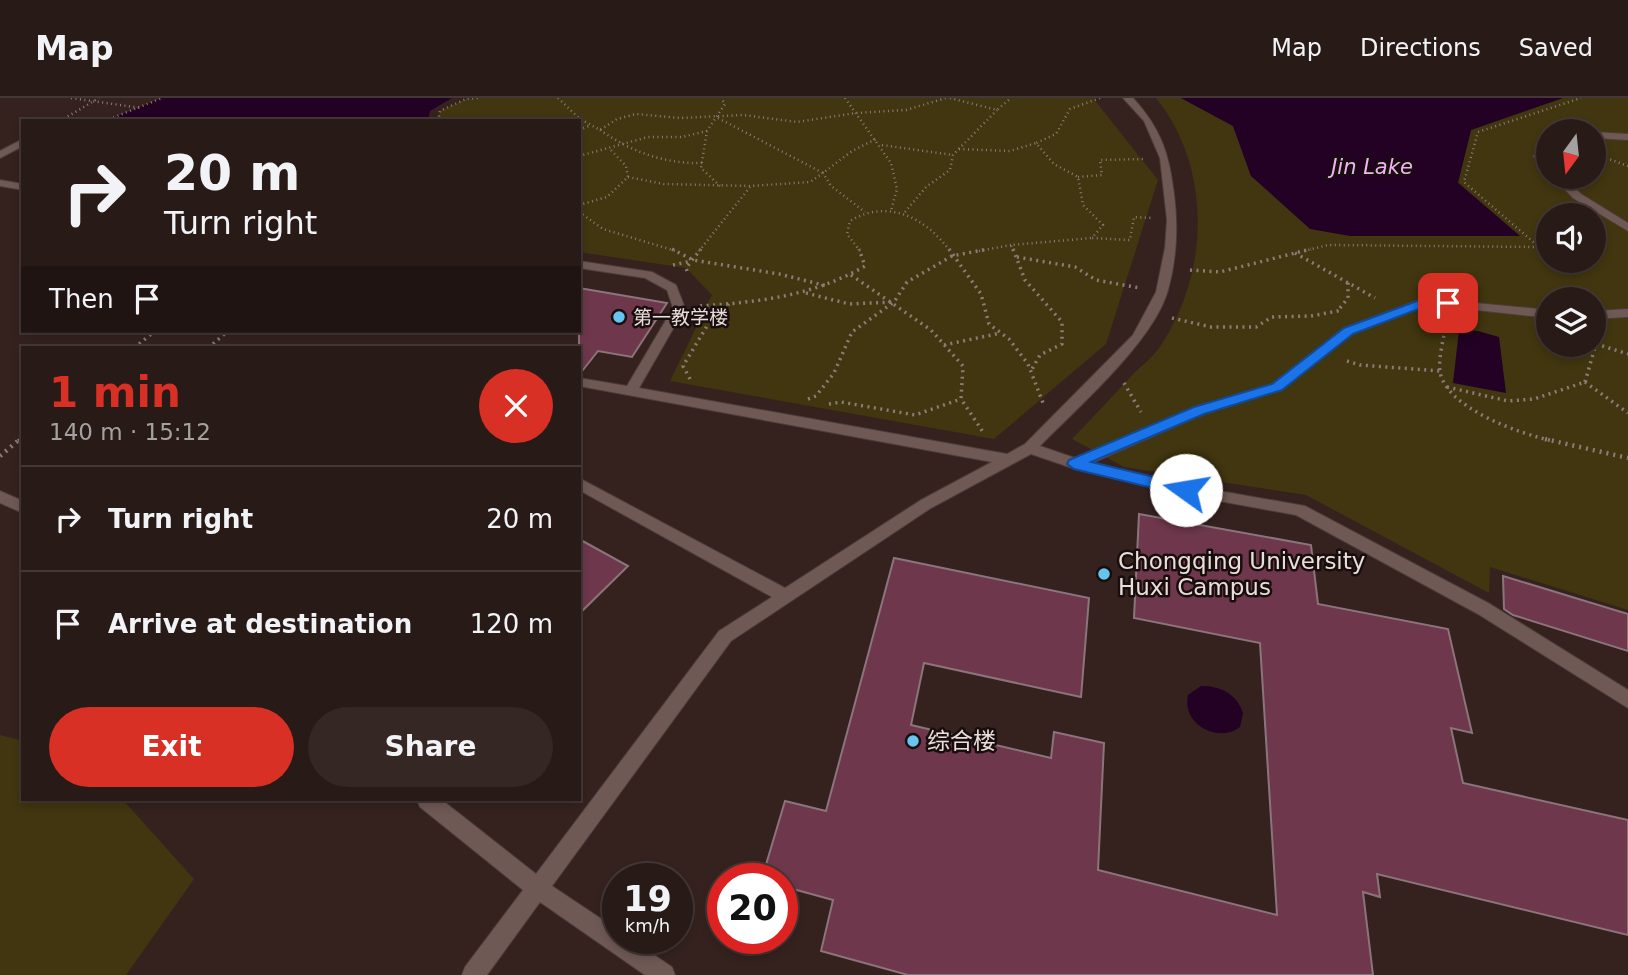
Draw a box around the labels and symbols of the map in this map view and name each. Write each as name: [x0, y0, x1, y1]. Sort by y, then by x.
north arrow: [1536, 119, 1606, 189]
water label: Jin Lake: [1327, 155, 1413, 179]
pin: [1418, 273, 1478, 333]
place label: 第一教学楼: [633, 306, 728, 328]
marker: 第一教学楼: [611, 309, 627, 325]
position arrow: [1149, 453, 1223, 527]
place label: Chongqing University Huxi Campus: [1118, 548, 1365, 600]
marker: Chongqing University Huxi Campus: [1096, 566, 1112, 582]
place label: 综合楼: [927, 728, 996, 754]
marker: 综合楼: [905, 733, 921, 749]
speed limit sign: 20: [707, 863, 798, 954]

